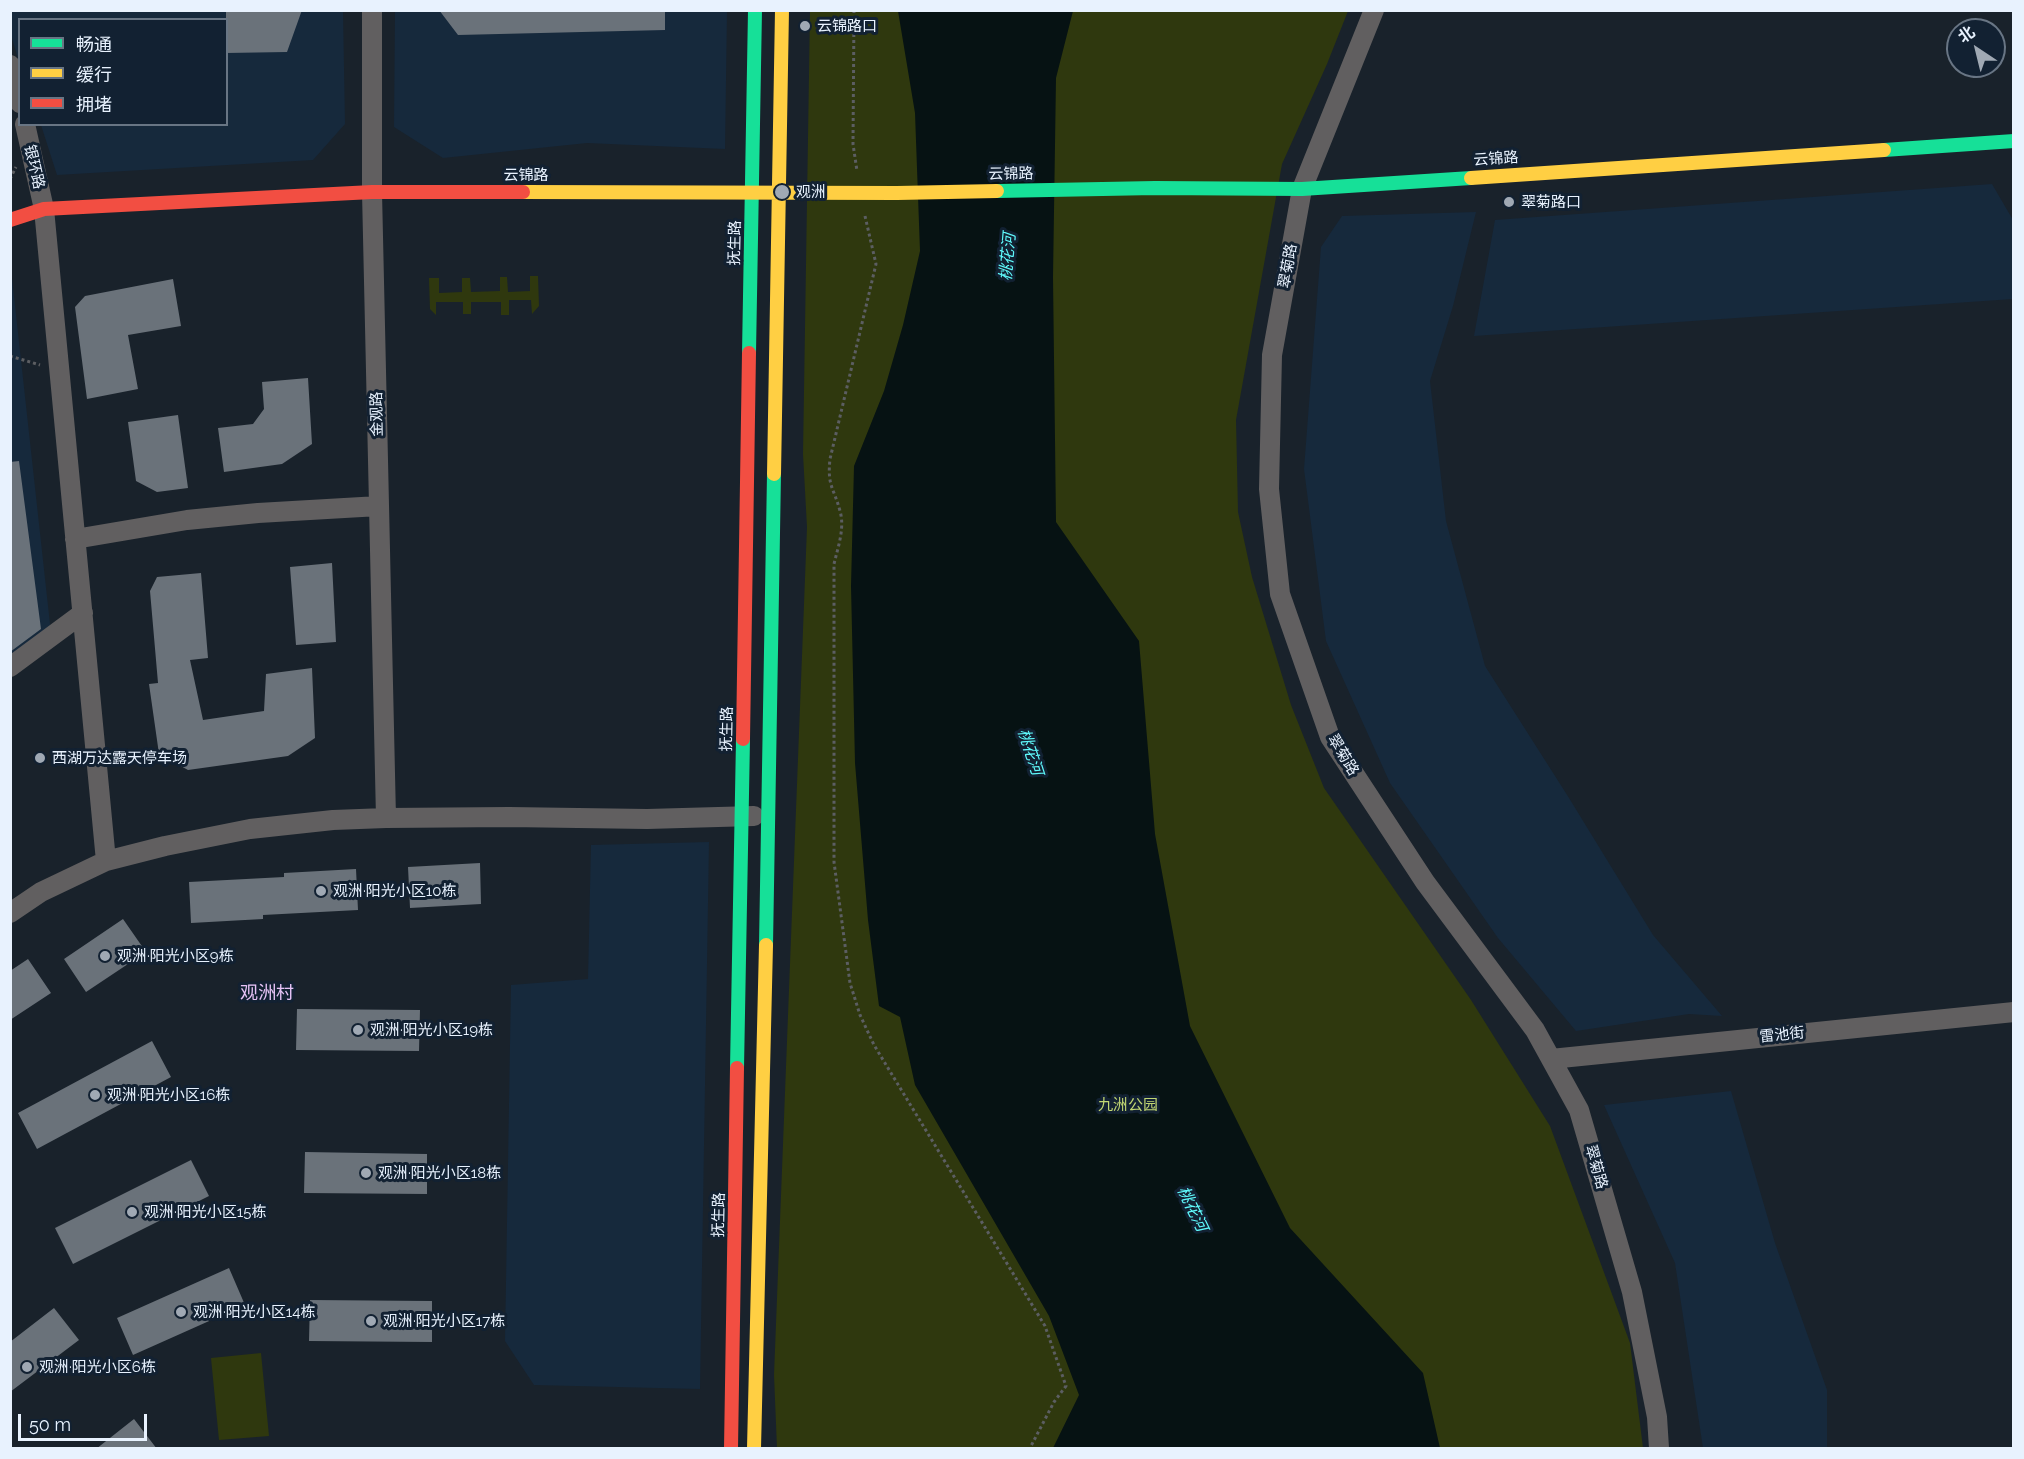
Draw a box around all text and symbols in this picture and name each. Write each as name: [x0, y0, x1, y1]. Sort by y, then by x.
place label: 云锦路口: [817, 17, 877, 35]
legend: [18, 18, 228, 126]
north arrow: [1946, 18, 2006, 78]
marker: 云锦路口: [798, 19, 812, 33]
text: 北: [1955, 22, 1979, 47]
text: 畅通: [76, 34, 112, 55]
text: 缓行: [76, 64, 112, 85]
text: 拥堵: [76, 94, 112, 115]
street label: 银环路: [20, 143, 48, 191]
street label: 云锦路: [1473, 148, 1519, 170]
street label: 云锦路: [988, 165, 1034, 183]
street label: 云锦路: [504, 166, 548, 184]
marker: 观洲: [773, 183, 791, 201]
place label: 观洲: [796, 183, 826, 201]
place label: 翠菊路口: [1521, 193, 1581, 211]
marker: 翠菊路口: [1502, 195, 1516, 209]
street label: 抚生路: [726, 220, 744, 266]
water label: 桃花河: [996, 232, 1020, 282]
street label: 翠菊路: [1275, 242, 1301, 290]
street label: 金观路: [368, 391, 386, 437]
street label: 抚生路: [718, 706, 736, 752]
water label: 桃花河: [1013, 726, 1047, 778]
street label: 翠菊路: [1324, 731, 1362, 779]
place label: 西湖万达露天停车场: [52, 749, 187, 767]
marker: 西湖万达露天停车场: [33, 751, 47, 765]
place label: 观洲·阳光小区10栋: [333, 882, 456, 900]
marker: 观洲·阳光小区10栋: [314, 884, 328, 898]
place label: 观洲·阳光小区9栋: [117, 947, 234, 965]
marker: 观洲·阳光小区9栋: [98, 949, 112, 963]
district label: 观洲村: [240, 983, 294, 1005]
place label: 观洲·阳光小区19栋: [370, 1021, 493, 1039]
marker: 观洲·阳光小区19栋: [351, 1023, 365, 1037]
street label: 雷池街: [1759, 1024, 1805, 1046]
place label: 观洲·阳光小区16栋: [107, 1086, 230, 1104]
marker: 观洲·阳光小区16栋: [88, 1088, 102, 1102]
park label: 九洲公园: [1098, 1096, 1158, 1114]
street label: 翠菊路: [1581, 1143, 1611, 1191]
place label: 观洲·阳光小区18栋: [378, 1164, 501, 1182]
marker: 观洲·阳光小区18栋: [359, 1166, 373, 1180]
water label: 桃花河: [1173, 1183, 1211, 1235]
street label: 抚生路: [710, 1192, 728, 1238]
place label: 观洲·阳光小区15栋: [144, 1203, 266, 1221]
marker: 观洲·阳光小区15栋: [125, 1205, 139, 1219]
place label: 观洲·阳光小区14栋: [193, 1303, 315, 1321]
marker: 观洲·阳光小区14栋: [174, 1305, 188, 1319]
place label: 观洲·阳光小区17栋: [383, 1312, 505, 1330]
marker: 观洲·阳光小区17栋: [364, 1314, 378, 1328]
place label: 观洲·阳光小区6栋: [39, 1358, 156, 1376]
marker: 观洲·阳光小区6栋: [20, 1360, 34, 1374]
scale bar: [21, 1402, 150, 1440]
text: 50 m: [29, 1414, 71, 1435]

